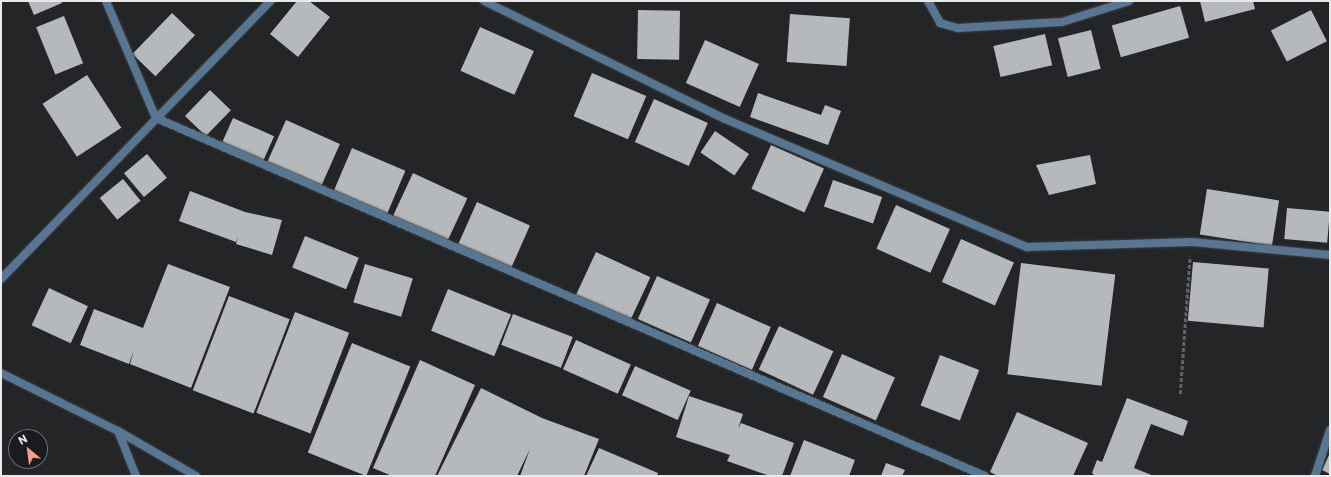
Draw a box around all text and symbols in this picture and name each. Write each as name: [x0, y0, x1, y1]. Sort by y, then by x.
north arrow: [8, 429, 48, 469]
text: N: [16, 431, 29, 447]

